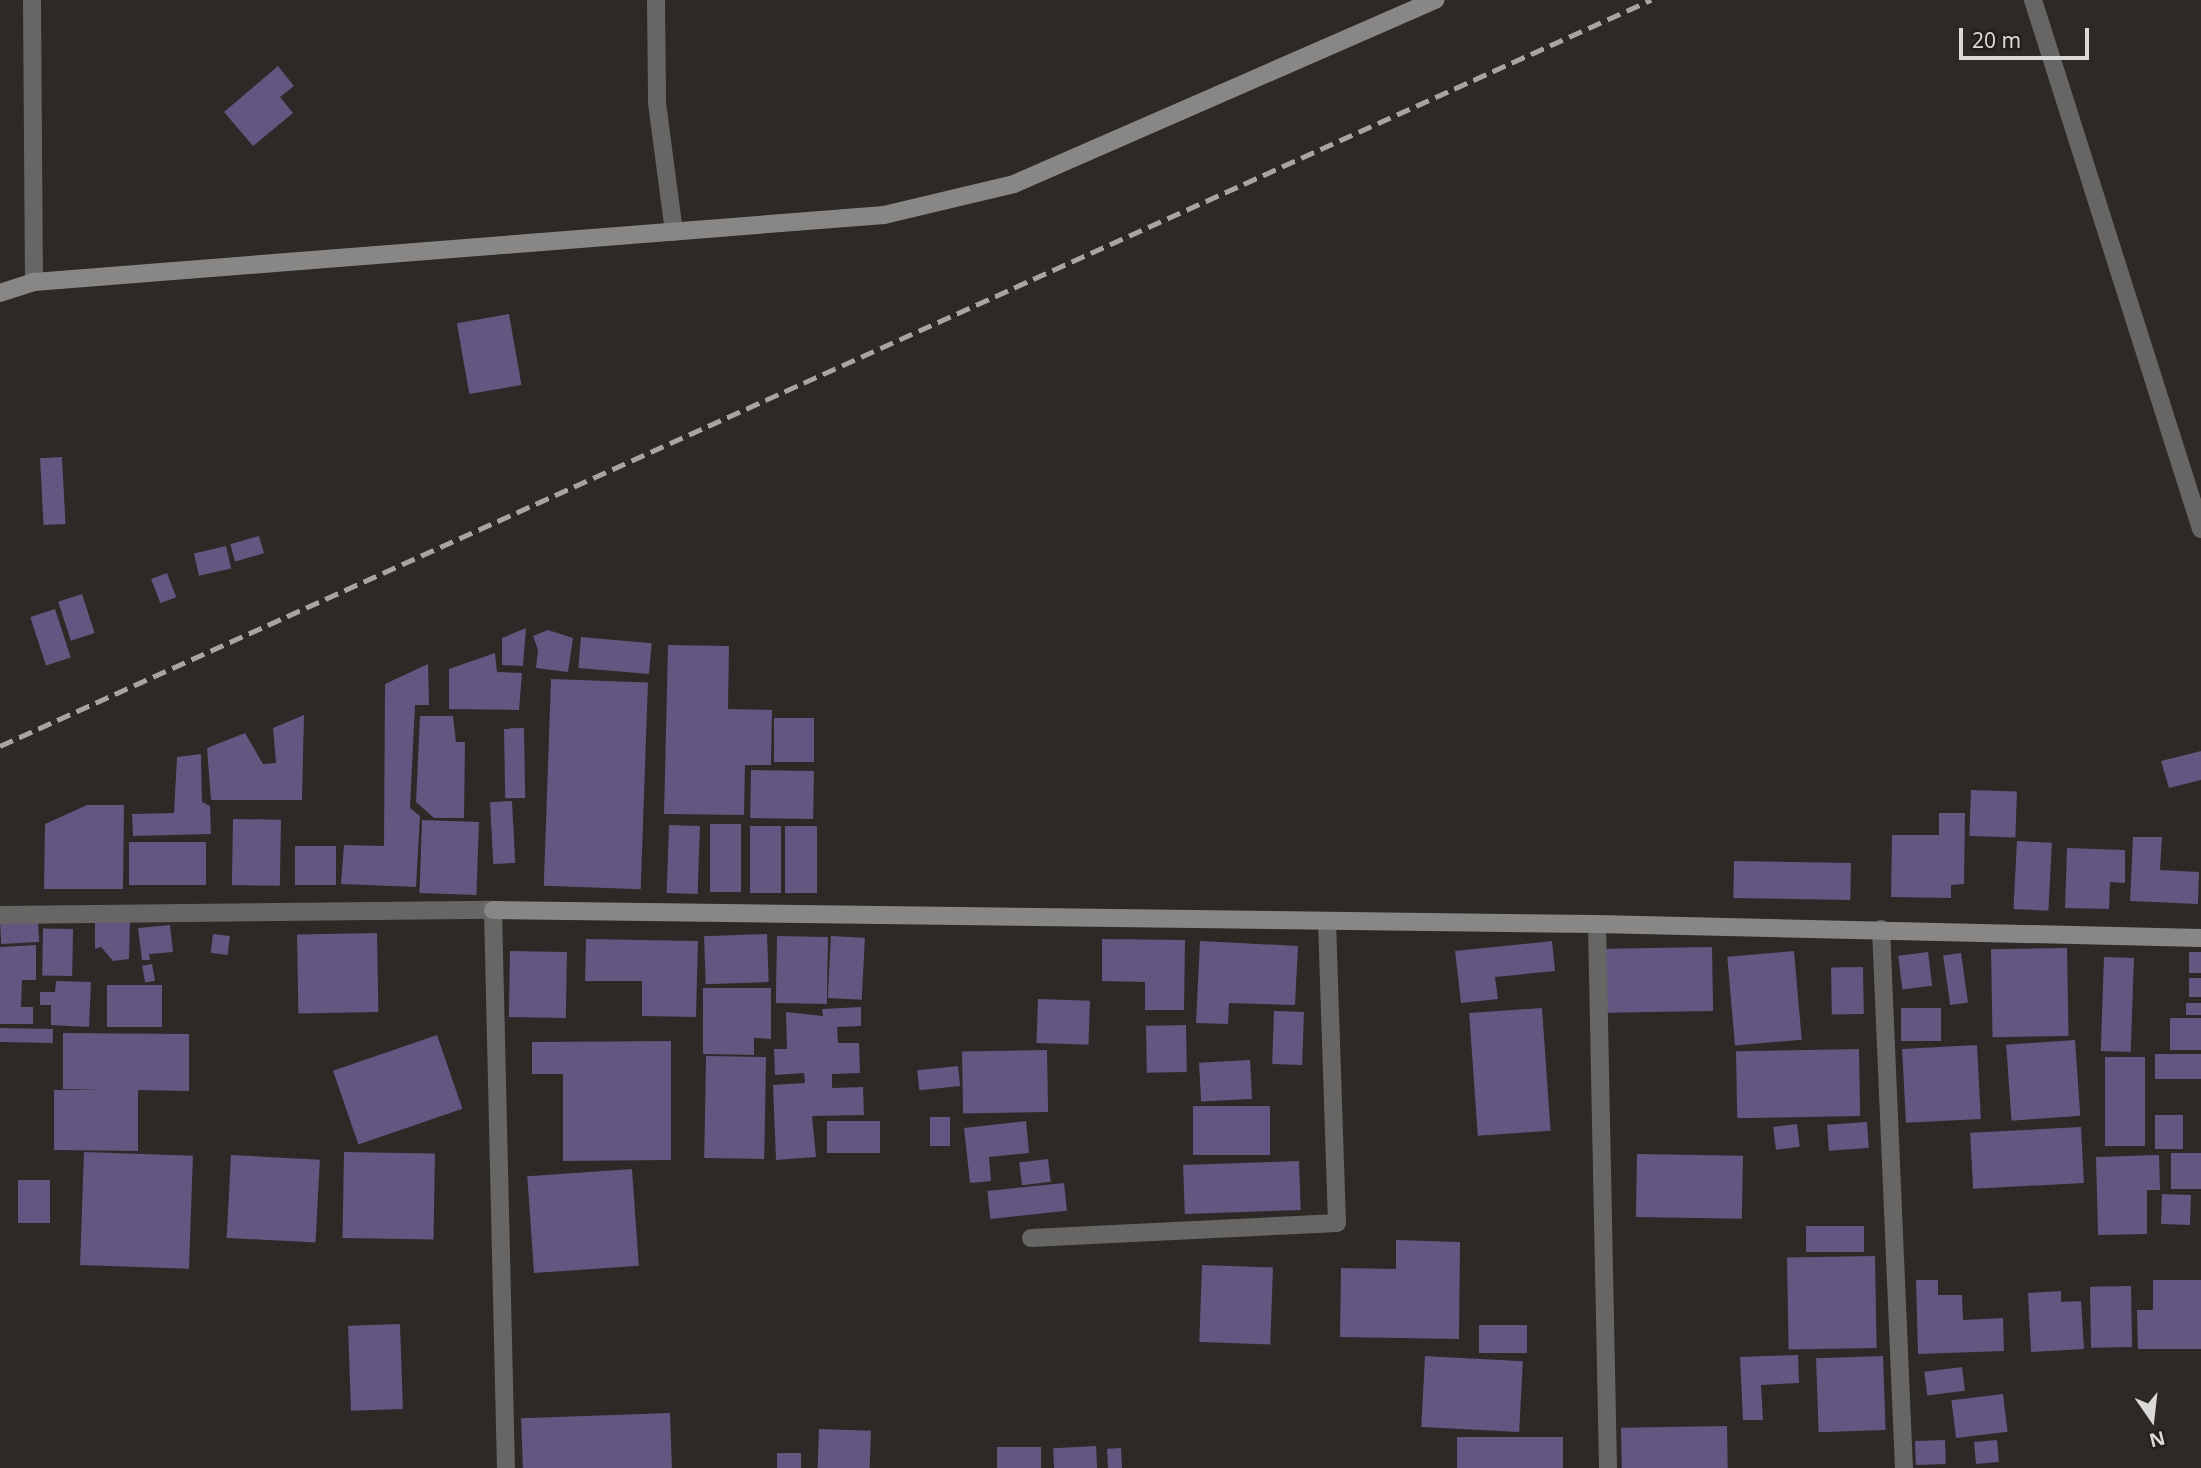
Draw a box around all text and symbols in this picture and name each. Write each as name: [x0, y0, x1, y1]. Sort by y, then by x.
scale bar: [1963, 14, 2092, 58]
text: 20 m: [1972, 26, 2021, 54]
north arrow: [2117, 1384, 2187, 1454]
text: N: [2146, 1425, 2168, 1454]

